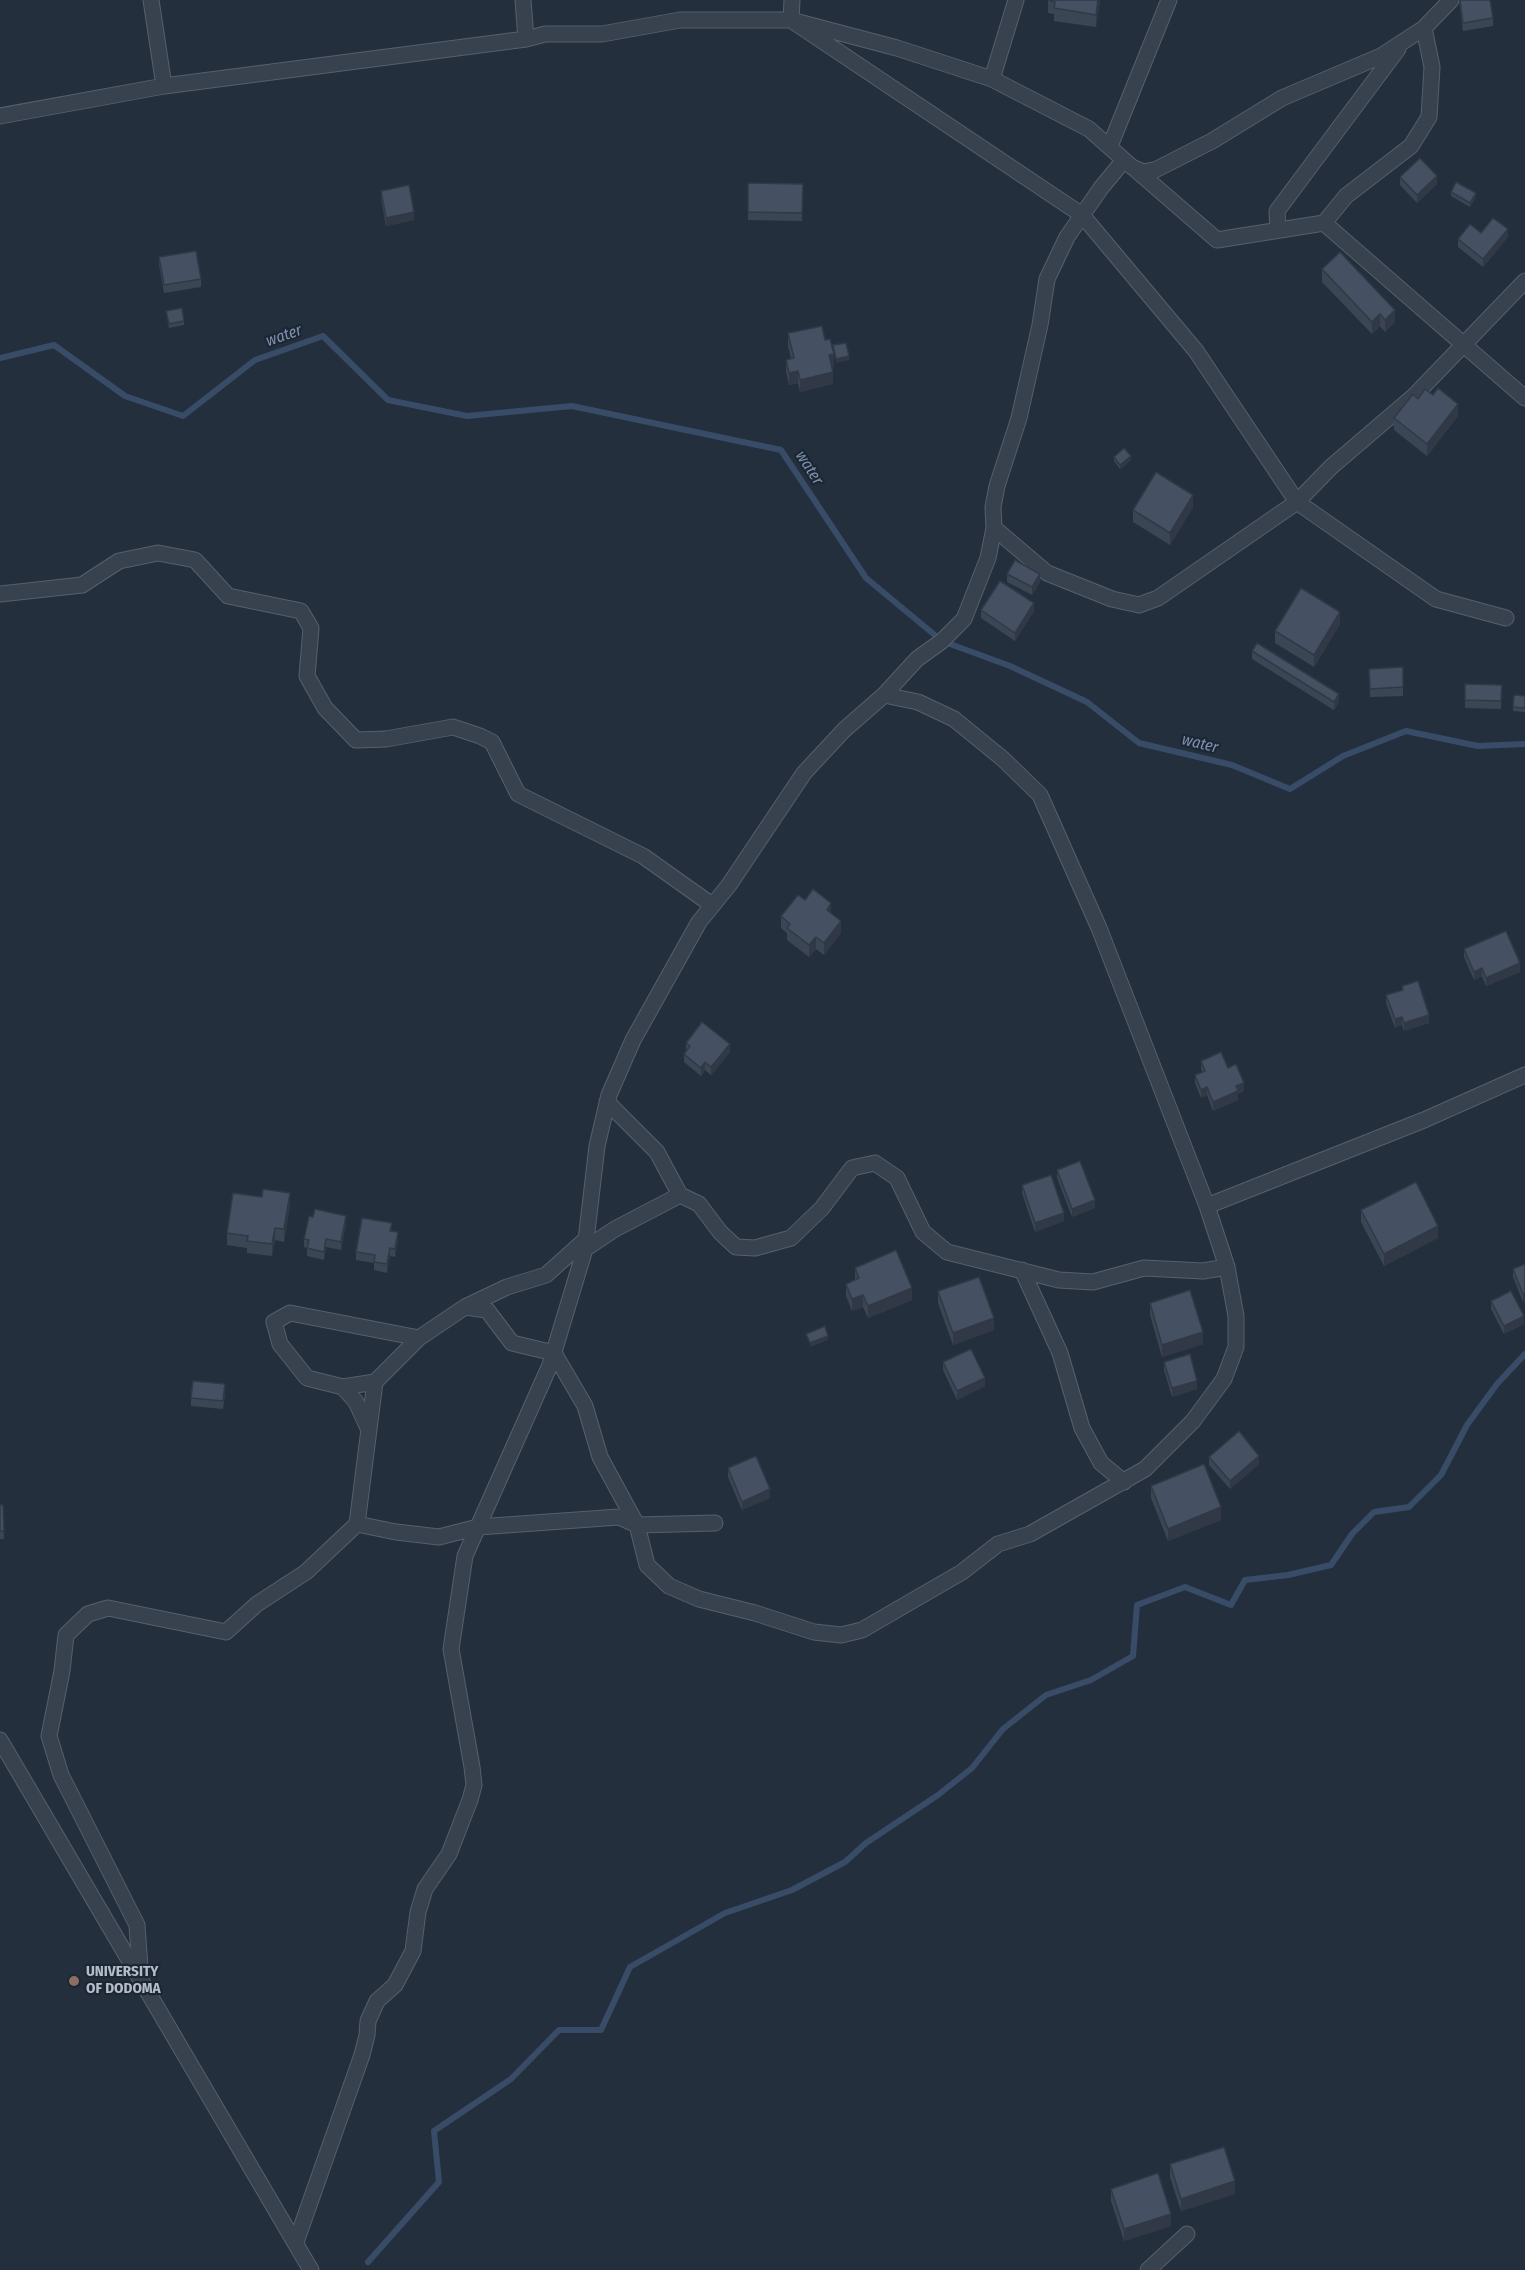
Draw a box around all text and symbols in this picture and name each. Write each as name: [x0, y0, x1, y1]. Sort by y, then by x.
water label: water: [264, 321, 304, 351]
water label: water: [791, 447, 827, 489]
water label: water: [1180, 730, 1220, 758]
place label: UNIVERSITY OF DODOMA: [86, 1963, 161, 1998]
marker: UNIVERSITY OF DODOMA: [67, 1974, 81, 1988]

